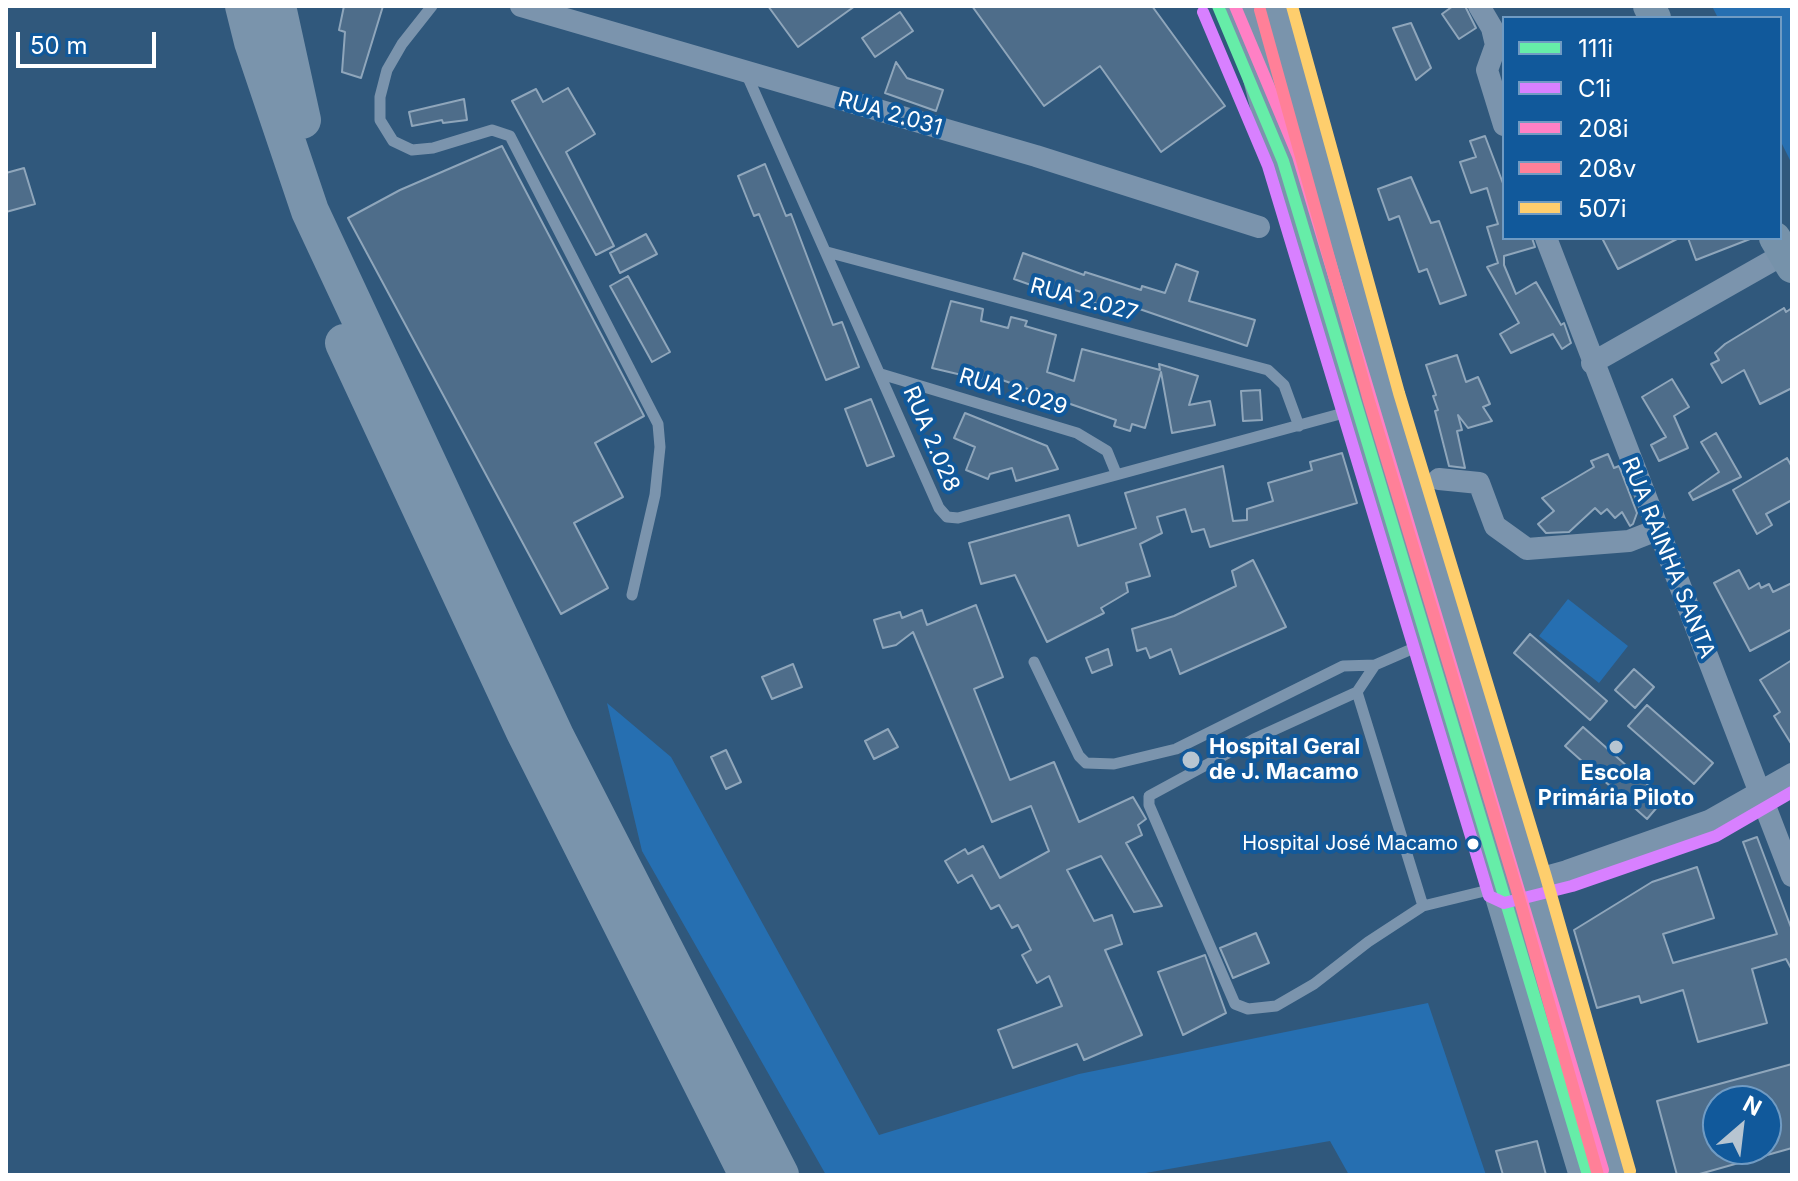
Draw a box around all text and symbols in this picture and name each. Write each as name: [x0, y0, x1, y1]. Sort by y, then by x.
scale bar: [20, 16, 160, 66]
legend: [1502, 16, 1782, 240]
text: 50 m: [30, 31, 88, 60]
text: 111i: [1578, 34, 1613, 63]
text: C1i: [1578, 74, 1611, 103]
street label: RUA 2.031: [835, 87, 945, 141]
text: 208i: [1578, 114, 1628, 143]
text: 208v: [1578, 154, 1636, 183]
text: 507i: [1578, 194, 1627, 223]
street label: RUA 2.027: [1027, 273, 1141, 327]
street label: RUA 2.029: [956, 363, 1070, 421]
street label: RUA 2.028: [897, 382, 965, 496]
street label: RUA RAINHA SANTA: [1616, 454, 1720, 662]
place label: Hospital Geral de J. Macamo: [1209, 734, 1360, 786]
marker: Escola Primária Piloto: [1607, 738, 1625, 756]
marker: Hospital Geral de J. Macamo: [1180, 749, 1202, 771]
place label: Escola Primária Piloto: [1538, 760, 1694, 812]
place label: Hospital José Macamo: [1242, 832, 1458, 856]
marker: Hospital José Macamo: [1465, 836, 1481, 852]
north arrow: [1702, 1085, 1782, 1165]
text: N: [1739, 1090, 1766, 1121]

